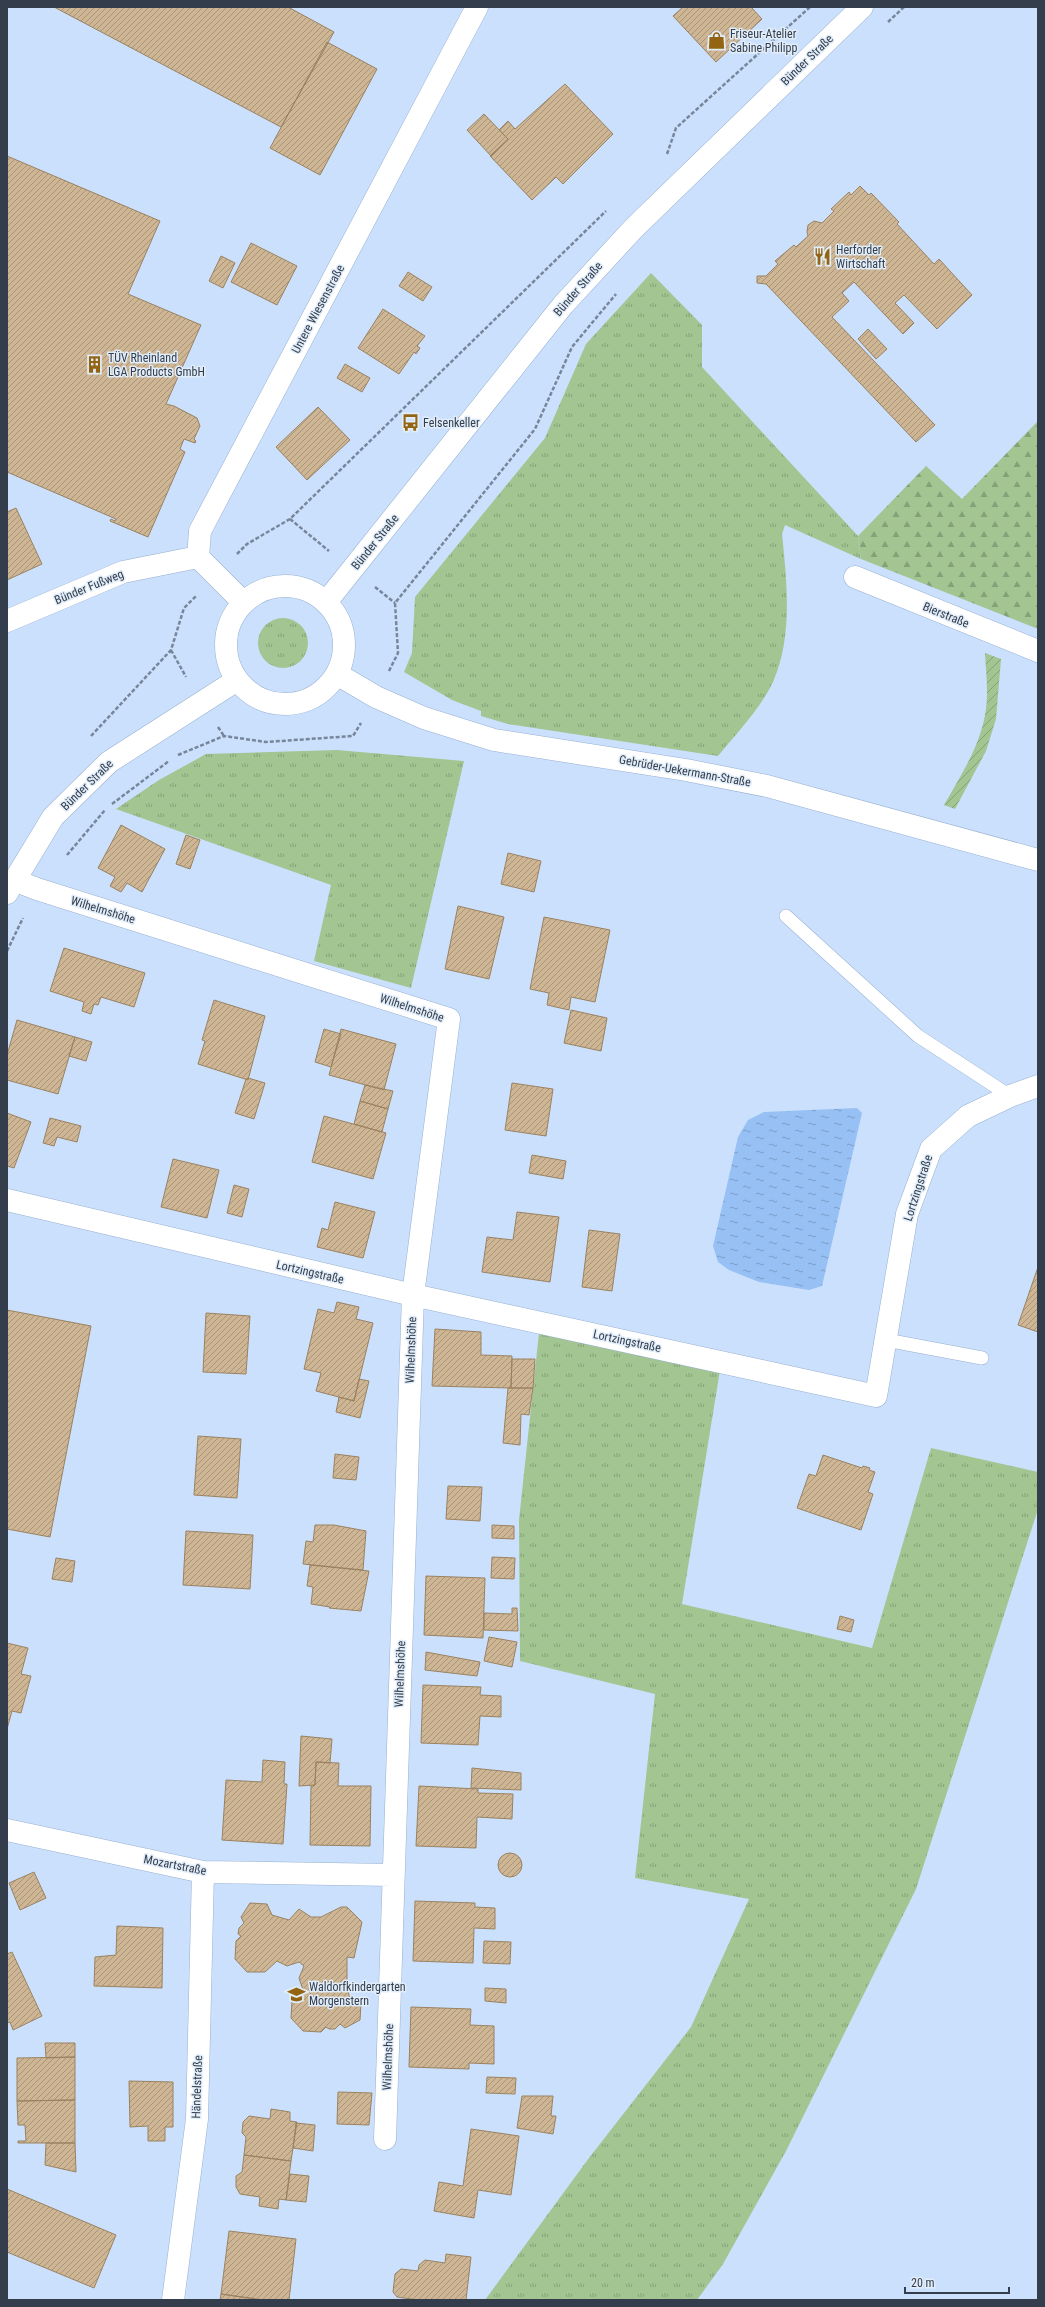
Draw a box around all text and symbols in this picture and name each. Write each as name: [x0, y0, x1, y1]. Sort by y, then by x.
place label: Friseur-Atelier Sabine Philipp: [730, 27, 797, 55]
shop icon: Friseur-Atelier Sabine Philipp: [707, 31, 727, 51]
street label: Bünder Straße: [778, 31, 836, 88]
place label: Herforder Wirtschaft: [836, 243, 886, 271]
restaurant icon: Herforder Wirtschaft: [813, 247, 833, 267]
street label: Bünder Straße: [551, 259, 606, 319]
street label: Untere Wiesenstraße: [289, 262, 347, 356]
place label: TÜV Rheinland LGA Products GmbH: [108, 350, 205, 379]
building icon: TÜV Rheinland LGA Products GmbH: [85, 355, 105, 375]
bus stop icon: Felsenkeller: [400, 413, 420, 433]
place label: Felsenkeller: [423, 416, 480, 430]
street label: Bünder Straße: [348, 511, 402, 572]
street label: Bünder Fußweg: [52, 567, 126, 607]
street label: Bierstraße: [921, 599, 972, 631]
street label: Gebrüder-Uekermann-Straße: [618, 753, 752, 790]
street label: Bünder Straße: [58, 756, 116, 813]
street label: Wilhelmshöhe: [69, 894, 137, 927]
street label: Wilhelmshöhe: [378, 991, 446, 1025]
street label: Lortzingstraße: [901, 1153, 935, 1223]
street label: Lortzingstraße: [275, 1257, 346, 1287]
street label: Wilhelmshöhe: [403, 1316, 419, 1384]
street label: Lortzingstraße: [592, 1327, 663, 1355]
street label: Wilhelmshöhe: [392, 1640, 408, 1708]
street label: Mozartstraße: [142, 1852, 208, 1878]
place label: Waldorfkindergarten Morgenstern: [309, 1980, 406, 2008]
school or university icon: Waldorfkindergarten Morgenstern: [286, 1984, 306, 2004]
street label: Wilhelmshöhe: [380, 2023, 396, 2091]
street label: Händelstraße: [189, 2055, 205, 2119]
scale bar: [905, 2269, 1009, 2295]
text: 20 m: [911, 2276, 935, 2290]

